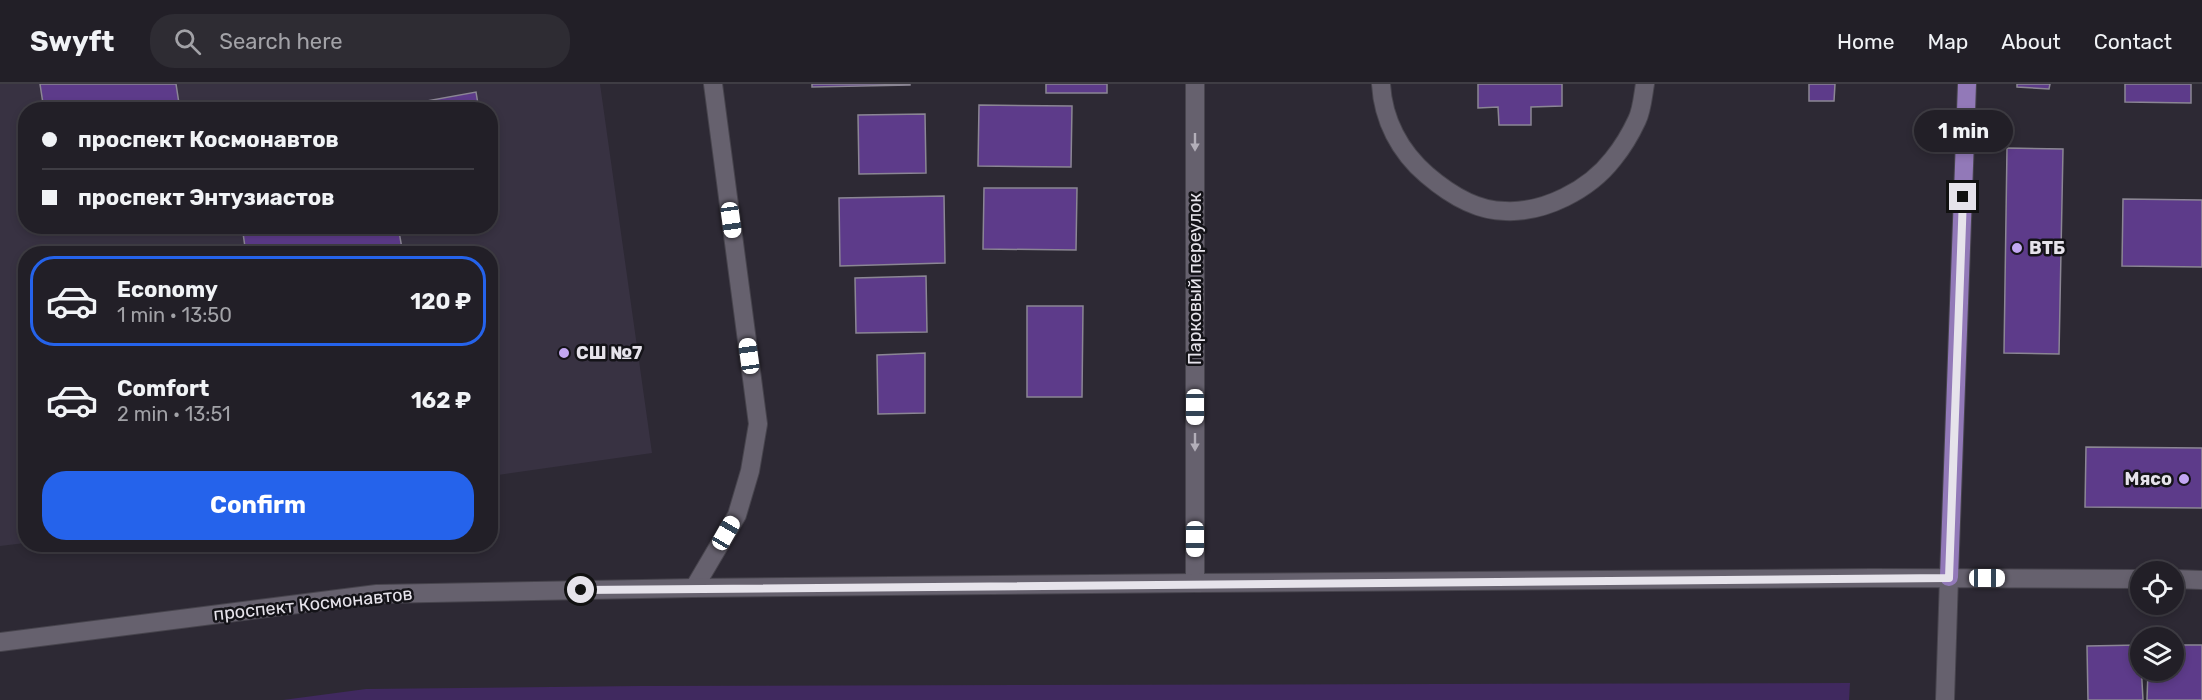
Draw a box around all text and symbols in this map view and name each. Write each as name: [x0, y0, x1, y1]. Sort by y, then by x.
search box: [150, 14, 570, 68]
text: Swyft: [30, 25, 114, 58]
icon: search: [171, 25, 204, 58]
text: Search here: [219, 28, 343, 55]
text: Home: [1837, 29, 1894, 54]
text: Map: [1927, 29, 1968, 54]
text: About: [2001, 29, 2061, 54]
text: Contact: [2094, 29, 2172, 54]
callout: 1 min: [1914, 110, 2012, 152]
text: 1 min: [1938, 119, 1989, 143]
text: проспект Космонавтов: [78, 126, 339, 153]
one-way arrow: [1190, 133, 1200, 152]
route end: [1949, 183, 1976, 210]
text: проспект Энтузиастов: [78, 184, 335, 211]
street label: Парковый переулок: [1184, 193, 1206, 365]
car: [720, 201, 742, 239]
place label: ВТБ: [2029, 237, 2065, 259]
marker: ВТБ: [2010, 241, 2024, 255]
icon: car: [45, 274, 99, 328]
text: Economy: [117, 276, 218, 303]
text: 120 ₽: [410, 288, 471, 315]
text: 1 min · 13:50: [117, 303, 232, 327]
car: [738, 337, 760, 375]
place label: СШ №7: [576, 342, 642, 364]
marker: СШ №7: [557, 346, 571, 360]
icon: car: [45, 373, 99, 427]
text: Comfort: [117, 375, 209, 402]
text: 162 ₽: [411, 387, 471, 414]
car: [1186, 389, 1204, 425]
text: 2 min · 13:51: [117, 402, 231, 426]
one-way arrow: [1190, 433, 1200, 452]
place label: Мясо: [2125, 468, 2172, 490]
button: Confirm: [42, 471, 474, 540]
marker: Мясо: [2177, 472, 2191, 486]
car: [709, 513, 743, 553]
car: [1186, 521, 1204, 557]
map controls: [2130, 561, 2184, 681]
button: locate: [2130, 561, 2184, 615]
car: [1969, 569, 2005, 587]
route start: [567, 576, 594, 603]
street label: проспект Космонавтов: [212, 583, 414, 625]
button: layers: [2130, 627, 2184, 681]

